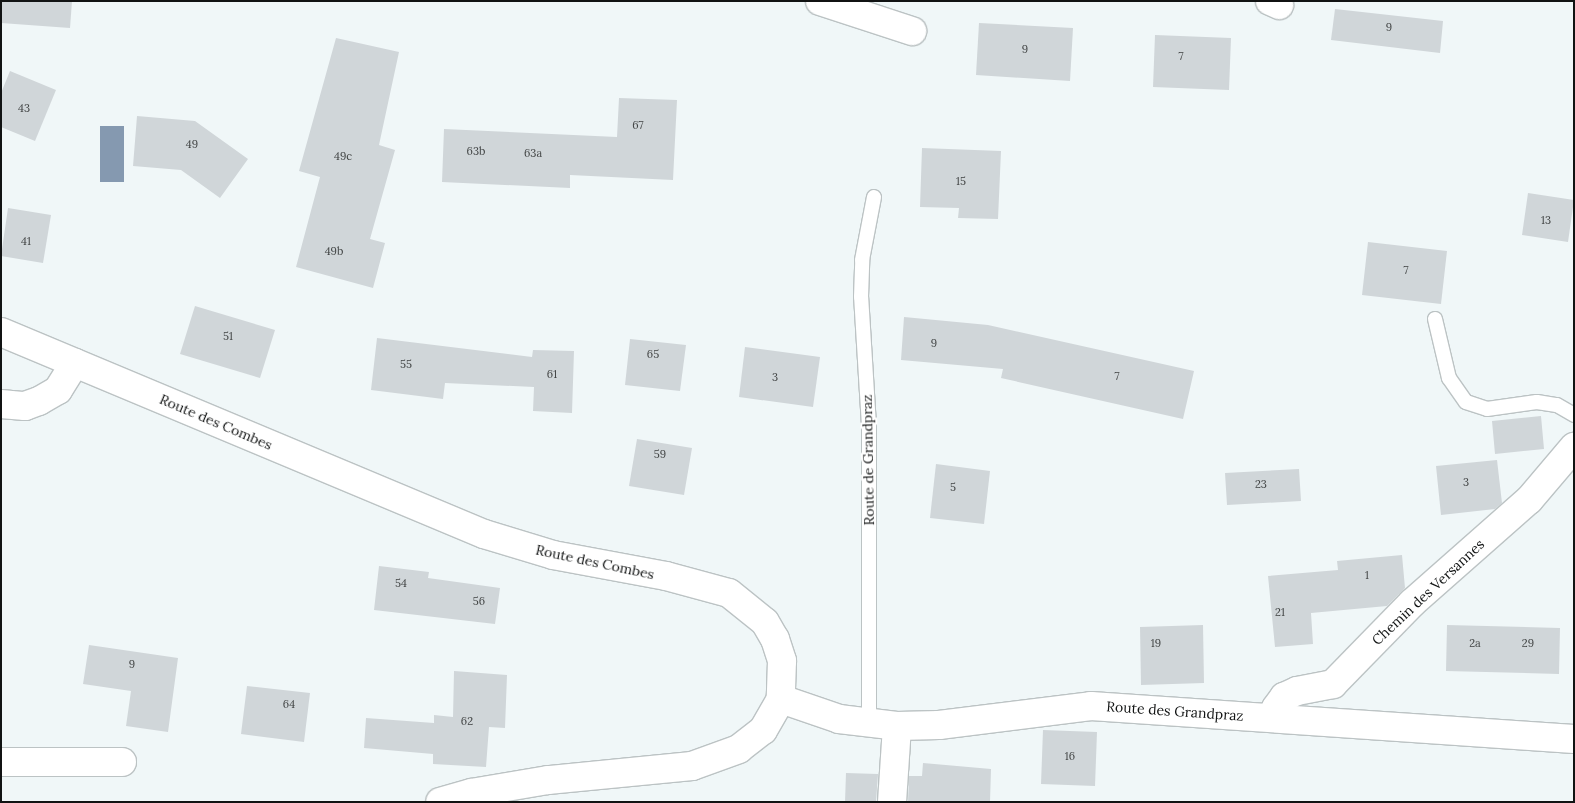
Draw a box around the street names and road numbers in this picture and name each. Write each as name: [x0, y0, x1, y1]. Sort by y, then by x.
street label: Route des Combes: [157, 391, 275, 453]
street label: Route de Grandpraz: [858, 394, 878, 526]
street label: Chemin des Versannes: [1368, 536, 1488, 648]
street label: Route des Combes: [534, 541, 656, 583]
street label: Route des Grandpraz: [1106, 698, 1244, 724]

